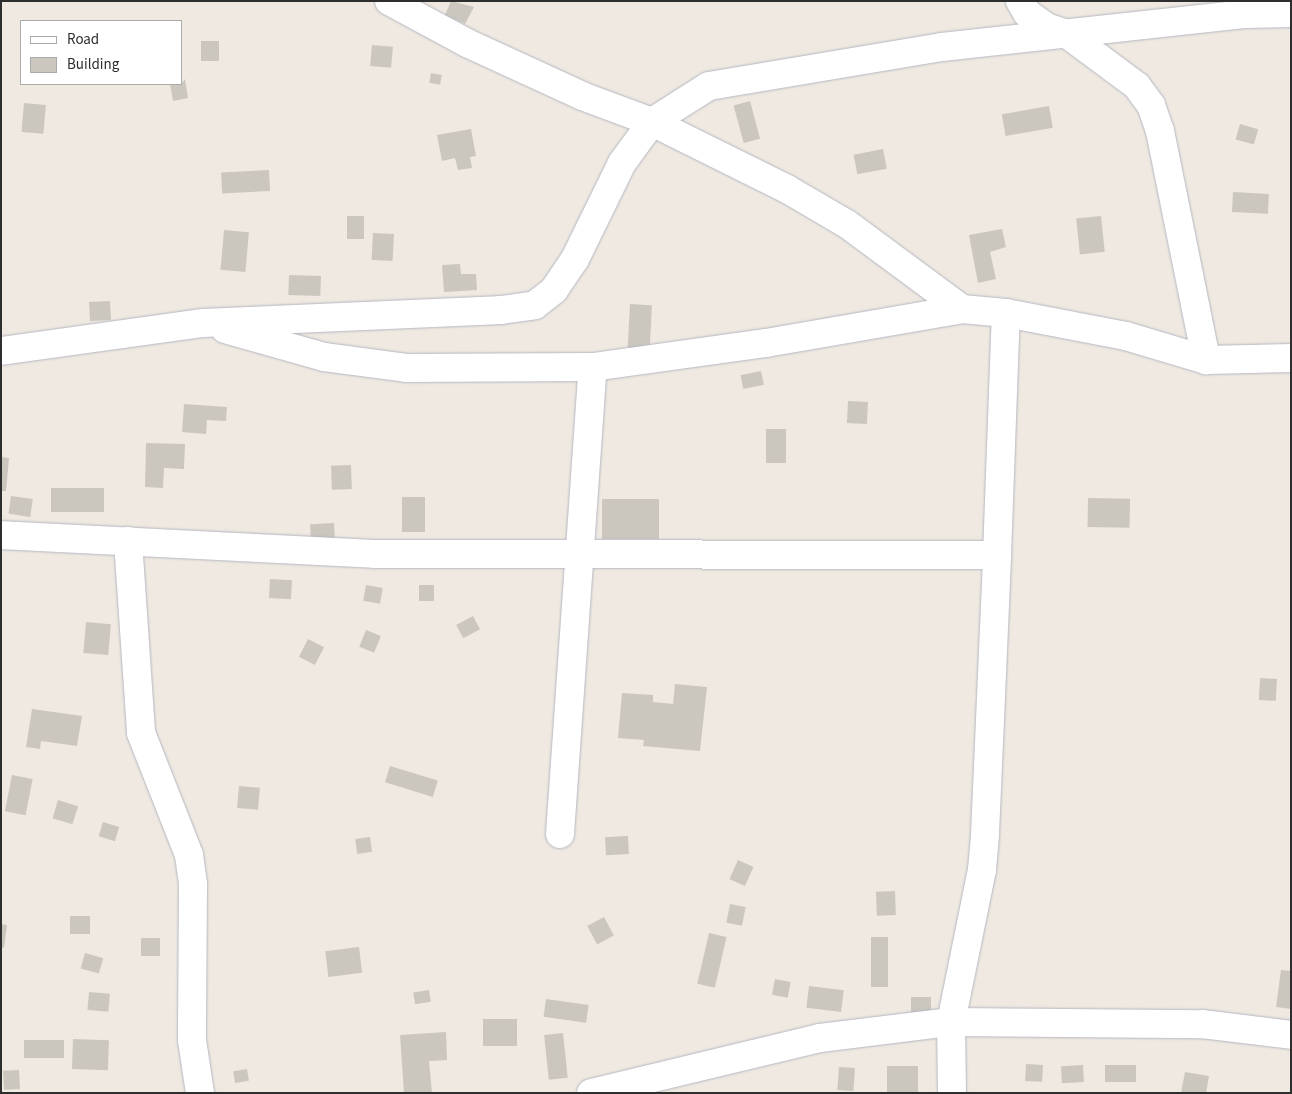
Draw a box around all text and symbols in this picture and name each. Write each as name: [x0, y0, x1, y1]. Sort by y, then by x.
legend: [20, 20, 182, 85]
text: Road: [67, 29, 99, 50]
text: Building: [67, 54, 119, 75]

